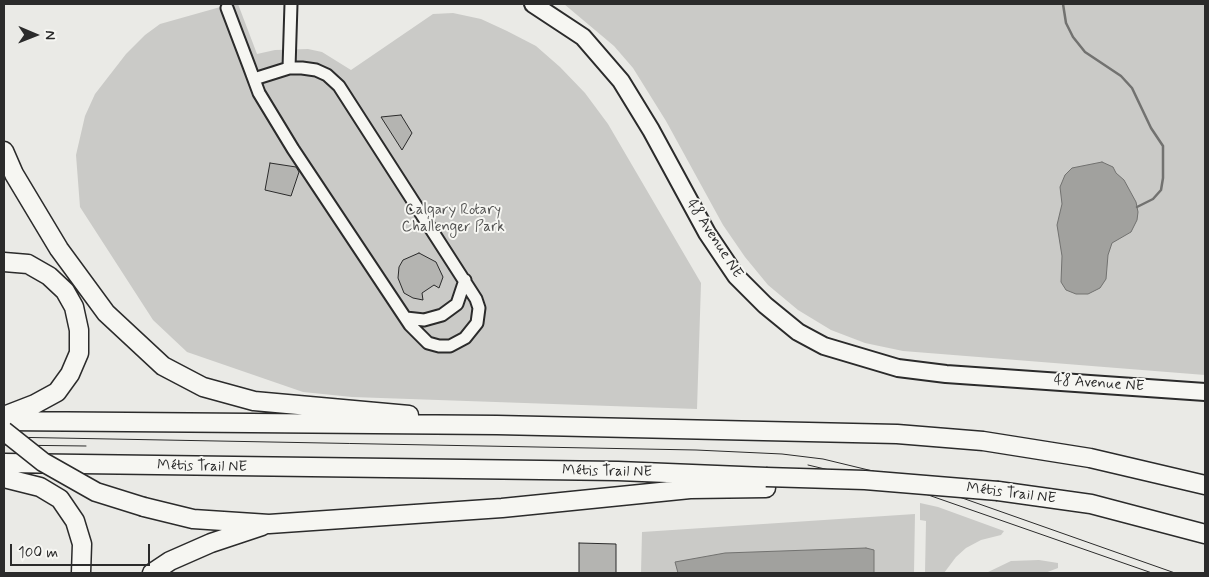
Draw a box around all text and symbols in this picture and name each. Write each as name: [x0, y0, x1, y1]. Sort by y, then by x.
north arrow: [10, 10, 60, 60]
text: N: [41, 30, 59, 40]
street label: 48 Avenue NE: [682, 196, 746, 282]
park label: Calgary Rotary Challenger Park: [401, 202, 505, 237]
street label: 48 Avenue NE: [1053, 372, 1145, 396]
street label: Métis Trail NE: [157, 457, 247, 477]
street label: Métis Trail NE: [562, 462, 652, 482]
street label: Métis Trail NE: [965, 480, 1057, 508]
scale bar: [12, 534, 152, 566]
text: 100 m: [18, 543, 58, 563]

